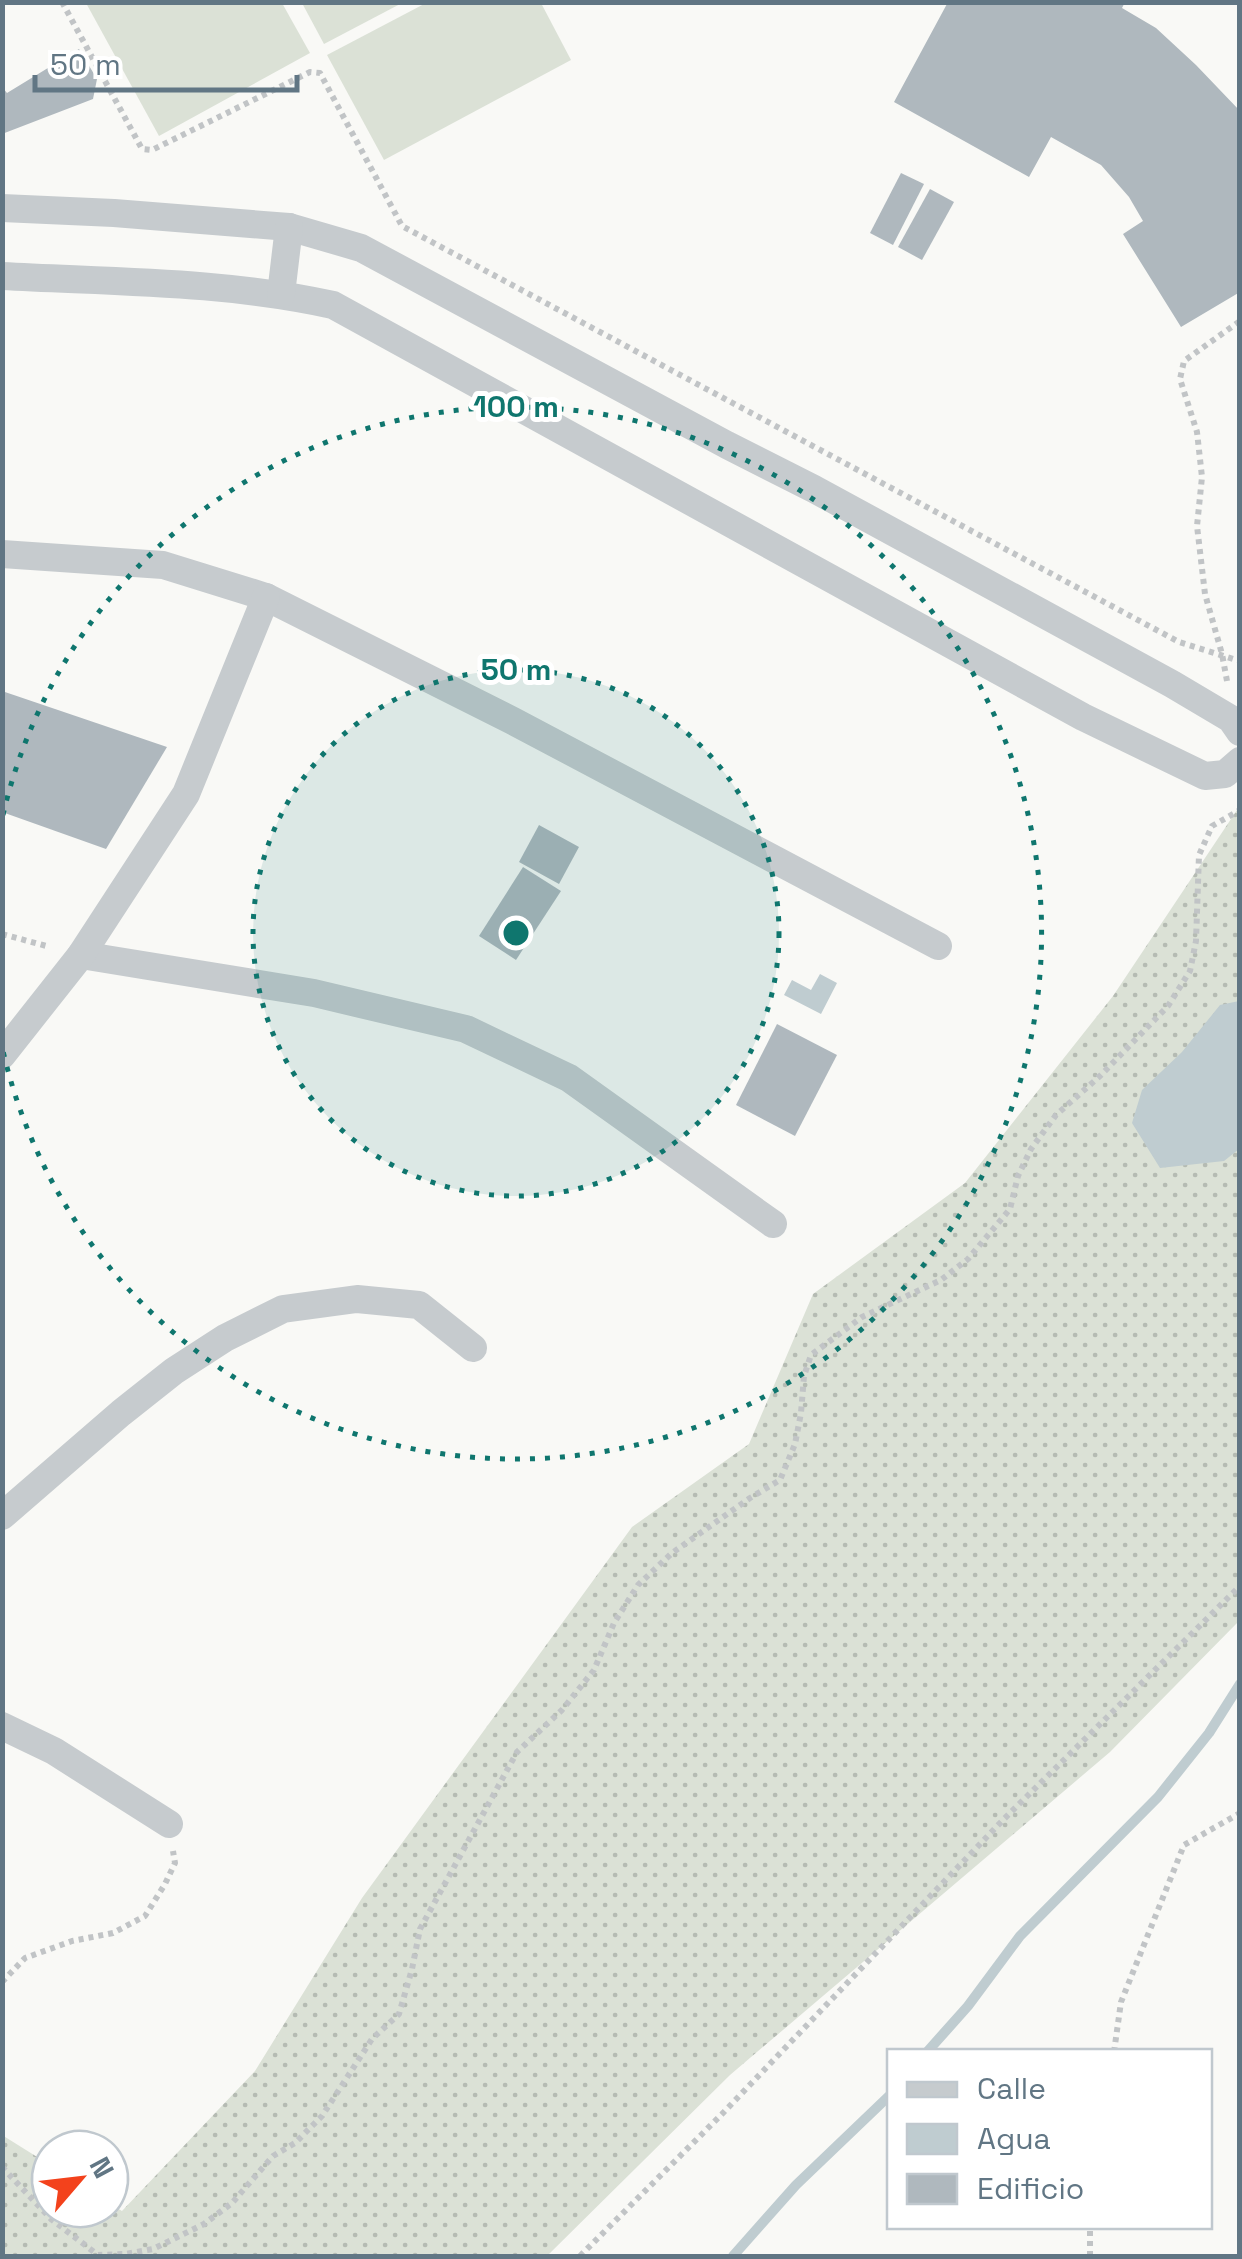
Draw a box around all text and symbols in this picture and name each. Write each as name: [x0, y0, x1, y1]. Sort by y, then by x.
scale bar: [35, 30, 298, 92]
text: 50 m: [50, 45, 121, 84]
text: 100 m: [473, 387, 559, 426]
text: 50 m: [481, 650, 551, 689]
centre of rings: [498, 915, 534, 951]
legend: [887, 2049, 1212, 2229]
text: Calle: [977, 2069, 1046, 2108]
text: Agua: [977, 2119, 1051, 2158]
north arrow: [30, 2129, 130, 2229]
text: N: [82, 2151, 122, 2184]
text: Edificio: [977, 2169, 1084, 2208]

